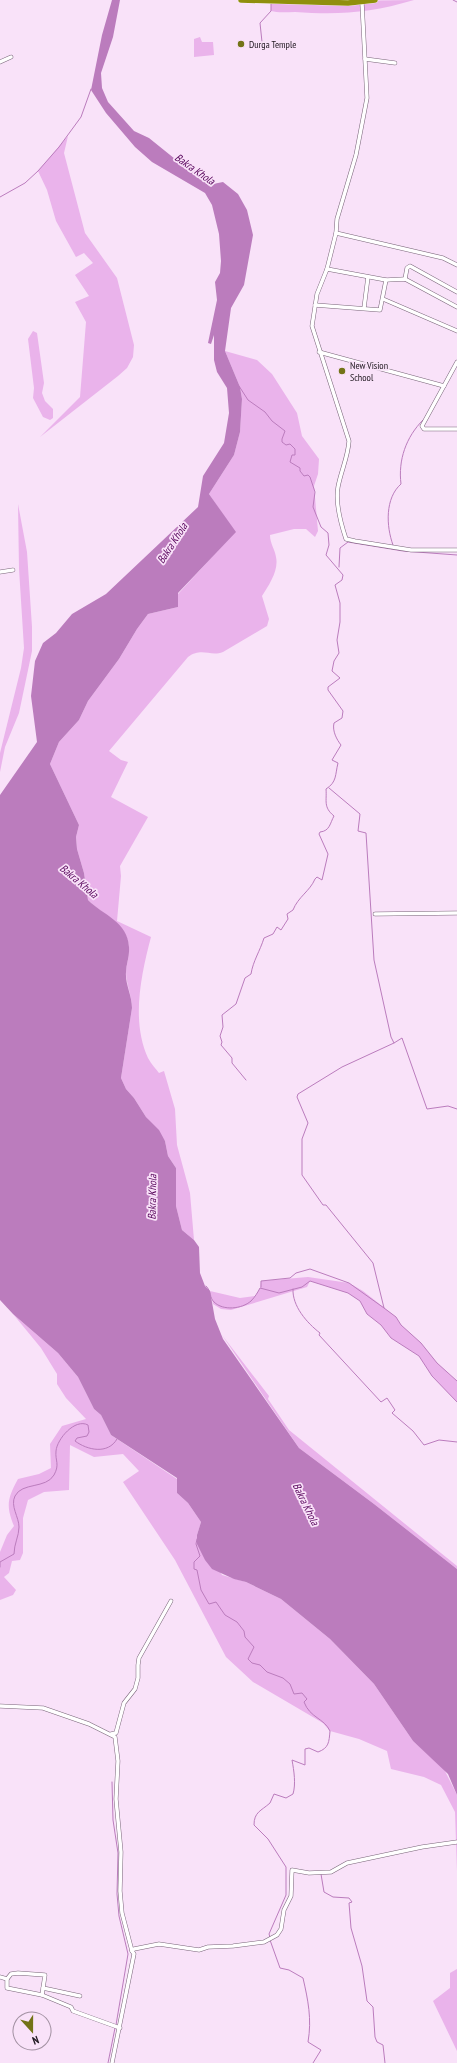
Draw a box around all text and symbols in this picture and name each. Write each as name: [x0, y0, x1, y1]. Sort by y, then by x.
place label: Durga Temple: [249, 38, 296, 51]
marker: Durga Temple: [236, 39, 246, 49]
water label: Bakra Khola: [172, 150, 218, 188]
place label: New Vision School: [350, 359, 388, 384]
marker: New Vision School: [337, 366, 347, 376]
water label: Bakra Khola: [154, 520, 191, 566]
water label: Bakra Khola: [57, 861, 101, 901]
water label: Bakra Khola: [145, 1173, 159, 1220]
water label: Bakra Khola: [290, 1480, 323, 1528]
north arrow: [12, 2011, 52, 2051]
text: N: [30, 2033, 41, 2048]

